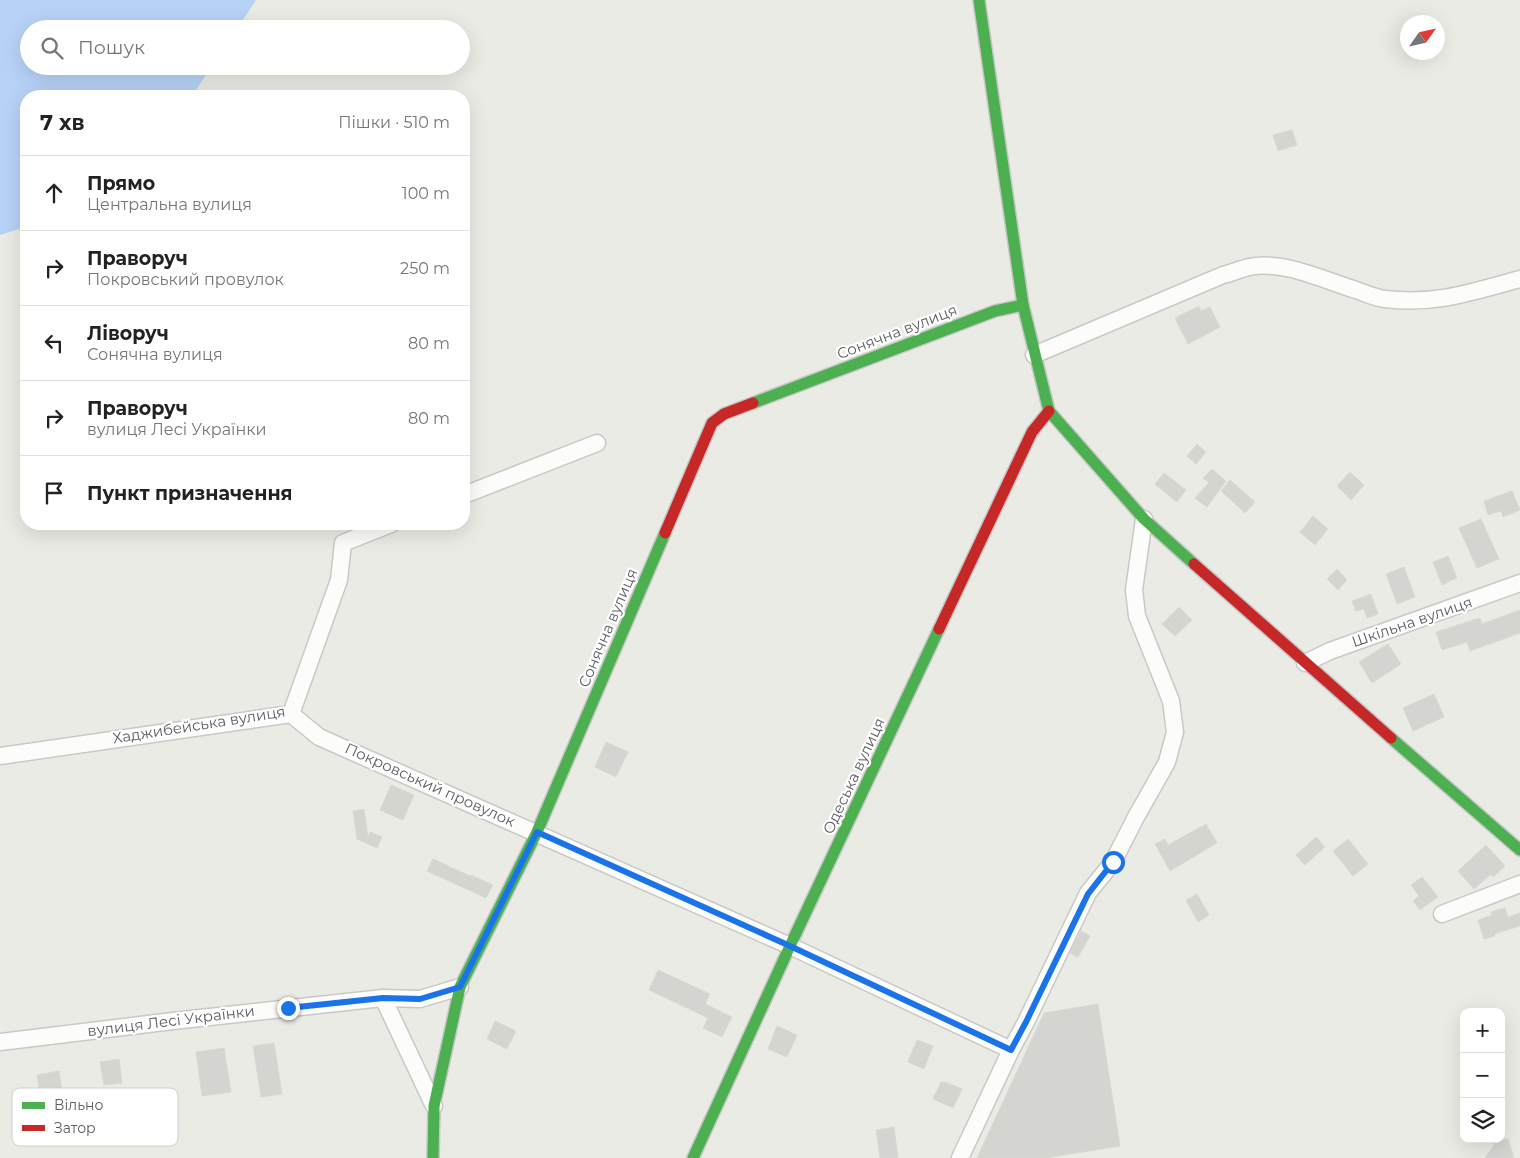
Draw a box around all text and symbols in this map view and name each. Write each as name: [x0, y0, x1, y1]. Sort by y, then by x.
north arrow: [1400, 15, 1445, 60]
search box: [20, 20, 470, 75]
icon: search: [38, 34, 66, 62]
text: Пошук: [78, 36, 145, 59]
text: 7 хв: [40, 110, 84, 135]
text: Пішки · 510 m: [338, 113, 450, 132]
text: Прямо: [87, 172, 155, 195]
icon: ahead: [40, 179, 68, 207]
text: 100 m: [402, 184, 450, 203]
text: Центральна вулиця: [87, 195, 252, 214]
text: Праворуч: [87, 247, 188, 270]
icon: right: [40, 254, 68, 282]
text: 250 m: [400, 259, 450, 278]
text: Покровський провулок: [87, 270, 284, 289]
street label: Сонячна вулиця: [834, 300, 960, 363]
text: Ліворуч: [87, 322, 169, 345]
icon: left: [40, 329, 68, 357]
text: 80 m: [408, 334, 450, 353]
text: Сонячна вулиця: [87, 345, 223, 364]
text: Праворуч: [87, 397, 188, 420]
icon: right: [40, 404, 68, 432]
text: 80 m: [408, 409, 450, 428]
text: вулиця Лесі Українки: [87, 420, 267, 439]
icon: arrive: [40, 479, 68, 507]
text: Пункт призначення: [87, 482, 293, 505]
street label: Сонячна вулиця: [574, 566, 641, 690]
street label: Шкільна вулиця: [1349, 592, 1475, 651]
street label: Хаджибейська вулиця: [111, 701, 287, 748]
street label: Одеська вулиця: [818, 715, 889, 837]
street label: Покровський провулок: [342, 738, 519, 831]
route start: [1102, 851, 1125, 874]
route end: [277, 997, 300, 1020]
street label: вулиця Лесі Українки: [86, 1001, 256, 1040]
map controls: [1460, 1008, 1505, 1143]
button: +: [1460, 1008, 1505, 1053]
button: −: [1460, 1053, 1505, 1098]
legend: [12, 1088, 178, 1146]
text: Вільно: [54, 1096, 103, 1114]
button: layers: [1460, 1098, 1505, 1143]
text: Затор: [54, 1119, 96, 1137]

